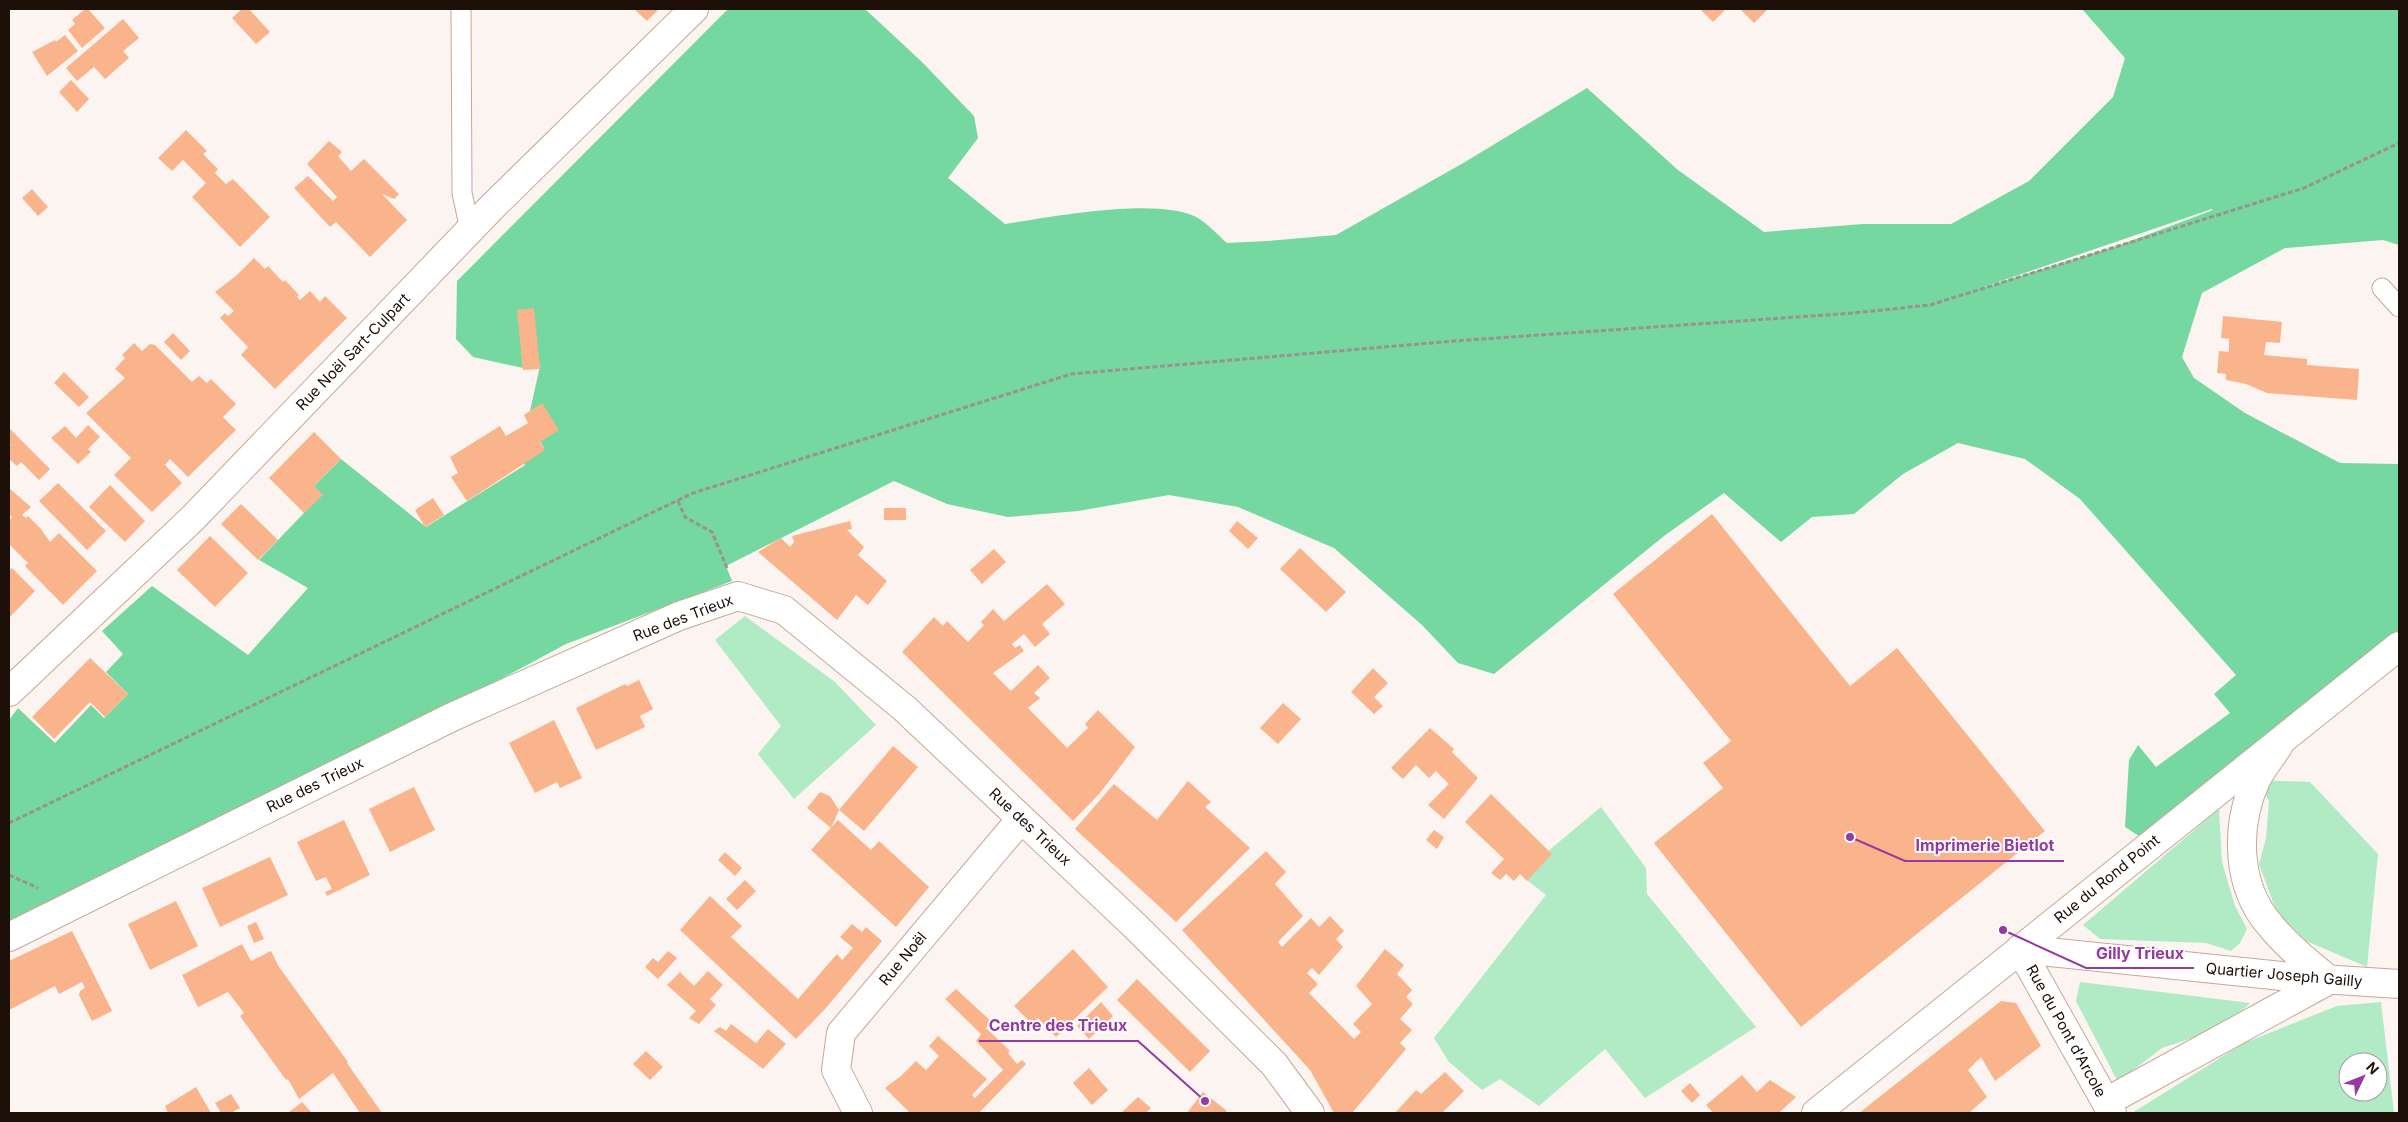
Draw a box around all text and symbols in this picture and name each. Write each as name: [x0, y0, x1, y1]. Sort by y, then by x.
street label: Rue Noël Sart-Culpart: [292, 289, 414, 414]
street label: Rue des Trieux: [630, 590, 736, 645]
street label: Rue des Trieux: [263, 753, 366, 816]
street label: Rue des Trieux: [985, 784, 1075, 870]
callout: Imprimerie Bietlot: [1905, 830, 2064, 861]
street label: Rue du Rond Point: [2050, 830, 2163, 927]
text: Imprimerie Bietlot: [1916, 835, 2055, 855]
street label: Rue Noël: [875, 928, 931, 989]
callout: Gilly Trieux: [2086, 937, 2194, 968]
text: Gilly Trieux: [2096, 943, 2184, 963]
street label: Quartier Joseph Gailly: [2205, 958, 2364, 991]
street label: Rue du Pont d'Arcole: [2022, 961, 2111, 1100]
callout: Centre des Trieux: [979, 1010, 1138, 1041]
text: Centre des Trieux: [989, 1015, 1127, 1035]
north arrow: [2338, 1052, 2388, 1102]
text: N: [2363, 1058, 2383, 1077]

